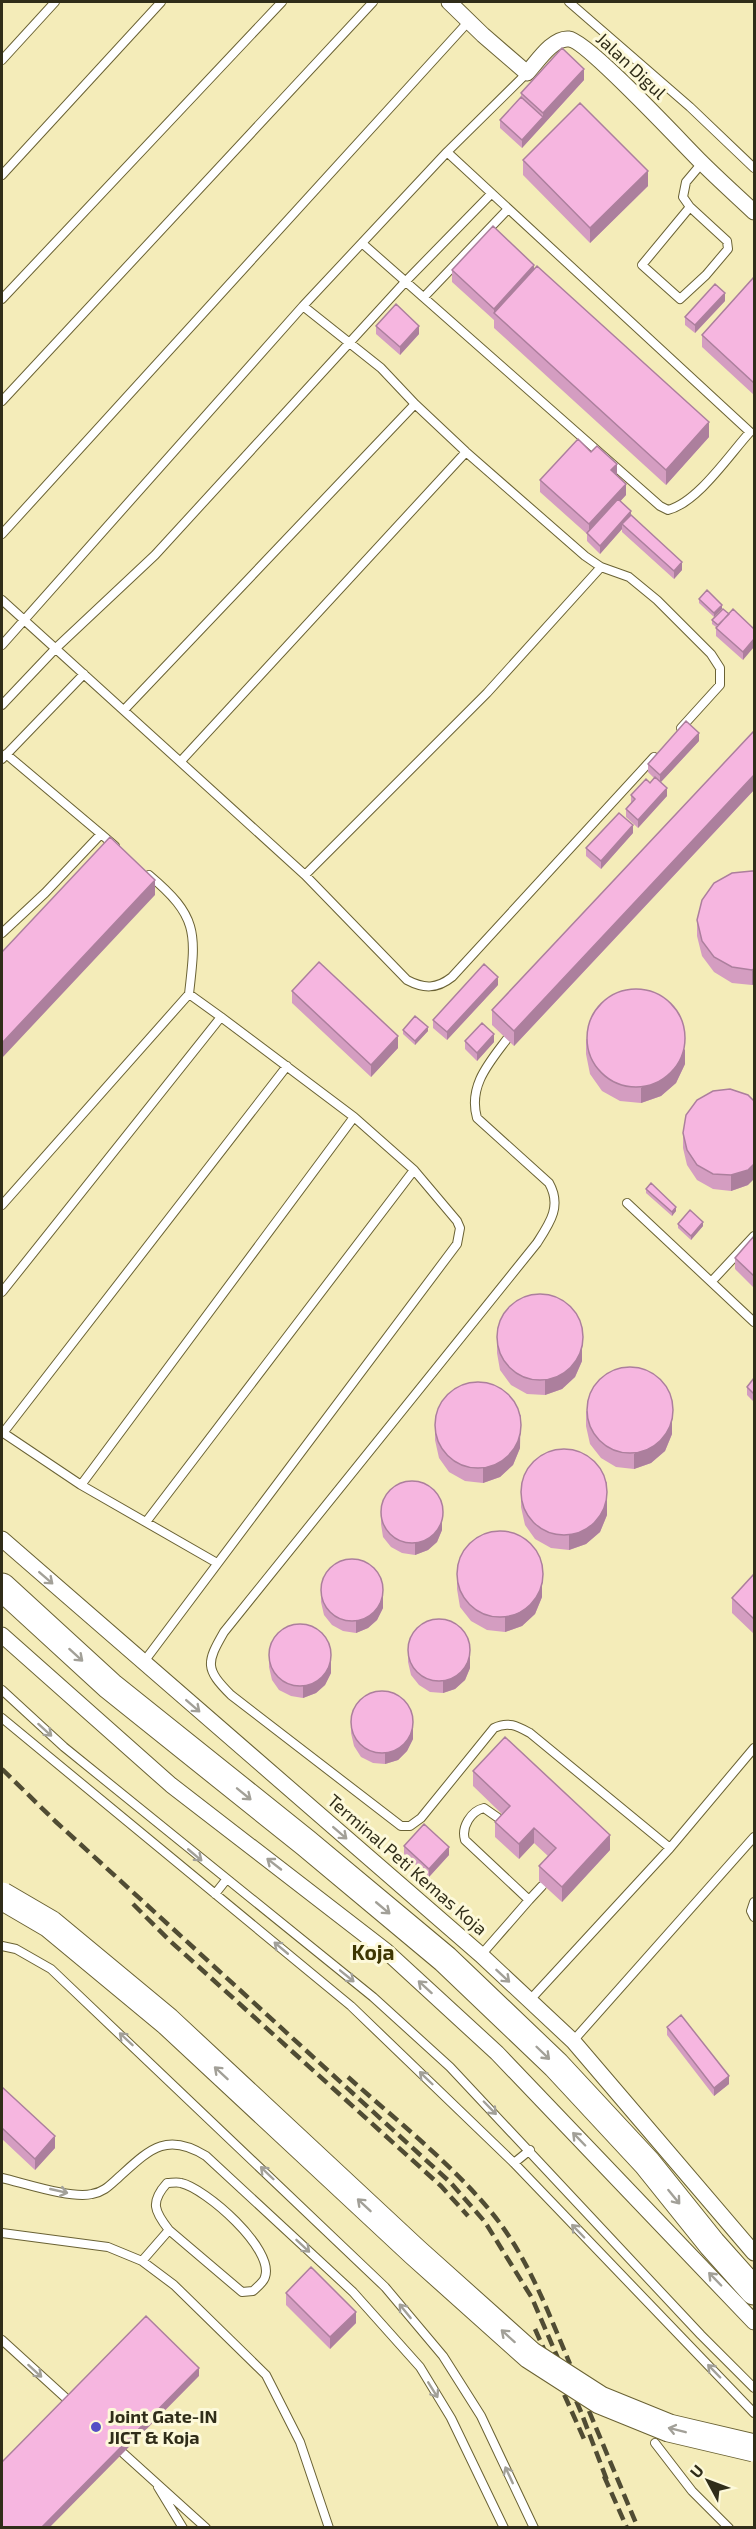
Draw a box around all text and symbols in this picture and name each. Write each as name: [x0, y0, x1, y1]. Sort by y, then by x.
street label: Jalan Digul: [592, 27, 672, 104]
one-way arrow: [38, 1571, 53, 1585]
one-way arrow: [68, 1648, 83, 1662]
one-way arrow: [185, 1699, 200, 1713]
one-way arrow: [37, 1723, 52, 1737]
one-way arrow: [236, 1788, 252, 1801]
street label: Terminal Peti Kemas Koja: [323, 1789, 492, 1940]
one-way arrow: [332, 1826, 347, 1840]
one-way arrow: [187, 1848, 203, 1861]
one-way arrow: [266, 1858, 282, 1871]
one-way arrow: [375, 1901, 391, 1914]
district label: Koja: [351, 1939, 395, 1964]
one-way arrow: [274, 1941, 289, 1955]
one-way arrow: [339, 1969, 354, 1983]
one-way arrow: [495, 1969, 510, 1983]
one-way arrow: [418, 1980, 433, 1994]
one-way arrow: [119, 2032, 134, 2046]
one-way arrow: [535, 2046, 550, 2060]
one-way arrow: [213, 2065, 228, 2080]
one-way arrow: [418, 2071, 433, 2086]
one-way arrow: [483, 2101, 497, 2116]
one-way arrow: [572, 2131, 587, 2146]
one-way arrow: [260, 2166, 275, 2180]
one-way arrow: [49, 2185, 68, 2197]
one-way arrow: [667, 2189, 681, 2204]
one-way arrow: [357, 2198, 372, 2212]
one-way arrow: [572, 2224, 586, 2239]
one-way arrow: [295, 2239, 310, 2253]
one-way arrow: [707, 2272, 722, 2287]
one-way arrow: [399, 2303, 412, 2319]
one-way arrow: [501, 2329, 516, 2343]
one-way arrow: [27, 2364, 42, 2378]
one-way arrow: [706, 2364, 721, 2379]
one-way arrow: [428, 2381, 440, 2398]
place label: Joint Gate-IN JICT & Koja: [108, 2405, 218, 2448]
marker: Joint Gate-IN JICT & Koja: [89, 2420, 103, 2434]
one-way arrow: [668, 2423, 687, 2435]
north arrow: [678, 2451, 738, 2511]
text: U: [686, 2460, 707, 2481]
one-way arrow: [502, 2466, 514, 2484]

